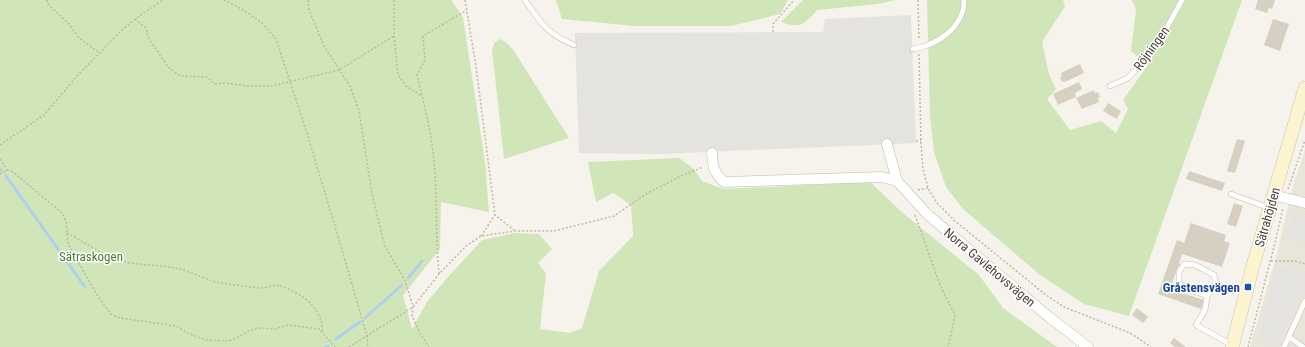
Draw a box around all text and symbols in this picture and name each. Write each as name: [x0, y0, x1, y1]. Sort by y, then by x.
street label: Röjningen: [1130, 23, 1172, 73]
street label: Sätrahöjden: [1252, 186, 1283, 249]
street label: Norra Gavlehovsvägen: [941, 225, 1038, 310]
park label: Sätraskogen: [59, 249, 123, 264]
place label: Gråstensvägen: [1163, 280, 1240, 295]
marker: Gråstensvägen: [1243, 282, 1253, 292]

